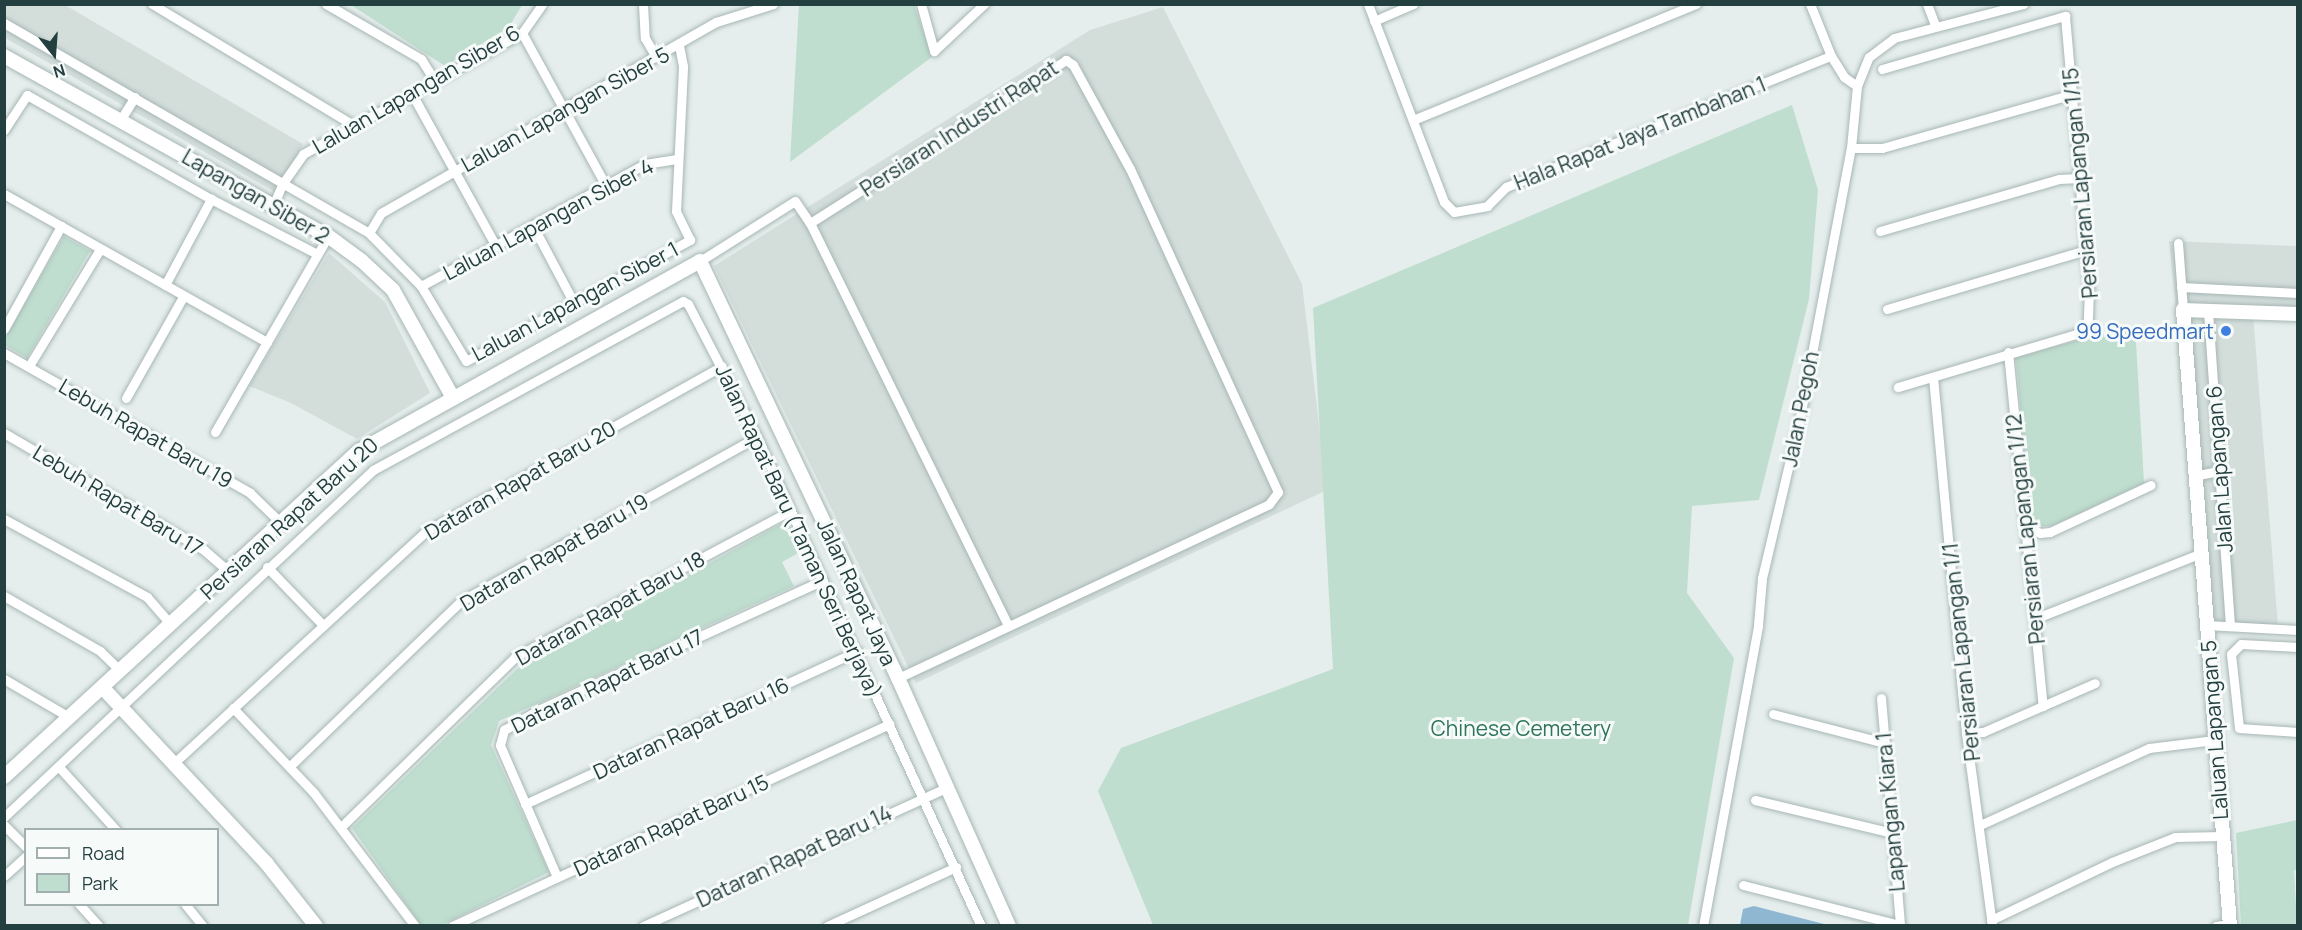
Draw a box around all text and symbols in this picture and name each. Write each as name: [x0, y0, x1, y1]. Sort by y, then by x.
street label: Laluan Lapangan Siber 6: [308, 19, 524, 159]
north arrow: [24, 24, 84, 84]
street label: Laluan Lapangan Siber 5: [456, 41, 674, 177]
street label: Persiaran Industri Rapat: [855, 55, 1063, 201]
text: N: [51, 59, 68, 83]
street label: Persiaran Lapangan 1/15: [2057, 67, 2103, 299]
street label: Hala Rapat Jaya Tambahan 1: [1510, 71, 1770, 195]
street label: Lapangan Siber 2: [178, 144, 334, 248]
street label: Laluan Lapangan Siber 4: [439, 153, 657, 285]
street label: Laluan Lapangan Siber 1: [467, 236, 683, 366]
place label: 99 Speedmart: [2076, 318, 2214, 344]
marker: 99 Speedmart: [2219, 324, 2233, 338]
street label: Jalan Pegoh: [1776, 349, 1824, 469]
street label: Jalan Rapat Baru (Taman Seri Berjaya): [711, 360, 887, 702]
street label: Lebuh Rapat Baru 19: [55, 373, 237, 493]
street label: Jalan Lapangan 6: [2201, 385, 2237, 553]
street label: Persiaran Lapangan 1/12: [2000, 413, 2050, 645]
street label: Dataran Rapat Baru 20: [420, 415, 620, 545]
street label: Persiaran Rapat Baru 20: [195, 432, 383, 604]
street label: Lebuh Rapat Baru 17: [28, 439, 208, 561]
street label: Dataran Rapat Baru 19: [455, 488, 653, 616]
street label: Jalan Rapat Jaya: [812, 514, 902, 670]
street label: Persiaran Lapangan 1/1: [1937, 542, 1985, 762]
street label: Dataran Rapat Baru 18: [511, 546, 709, 670]
street label: Dataran Rapat Baru 17: [507, 624, 707, 738]
street label: Laluan Lapangan 5: [2195, 639, 2233, 821]
street label: Dataran Rapat Baru 16: [589, 672, 793, 784]
park label: Chinese Cemetery: [1431, 715, 1611, 741]
street label: Lapangan Kiara 1: [1870, 731, 1910, 893]
street label: Dataran Rapat Baru 15: [570, 769, 772, 881]
street label: Dataran Rapat Baru 14: [692, 800, 896, 912]
legend: [24, 828, 219, 906]
text: Road: [82, 841, 125, 865]
text: Park: [82, 871, 118, 895]

